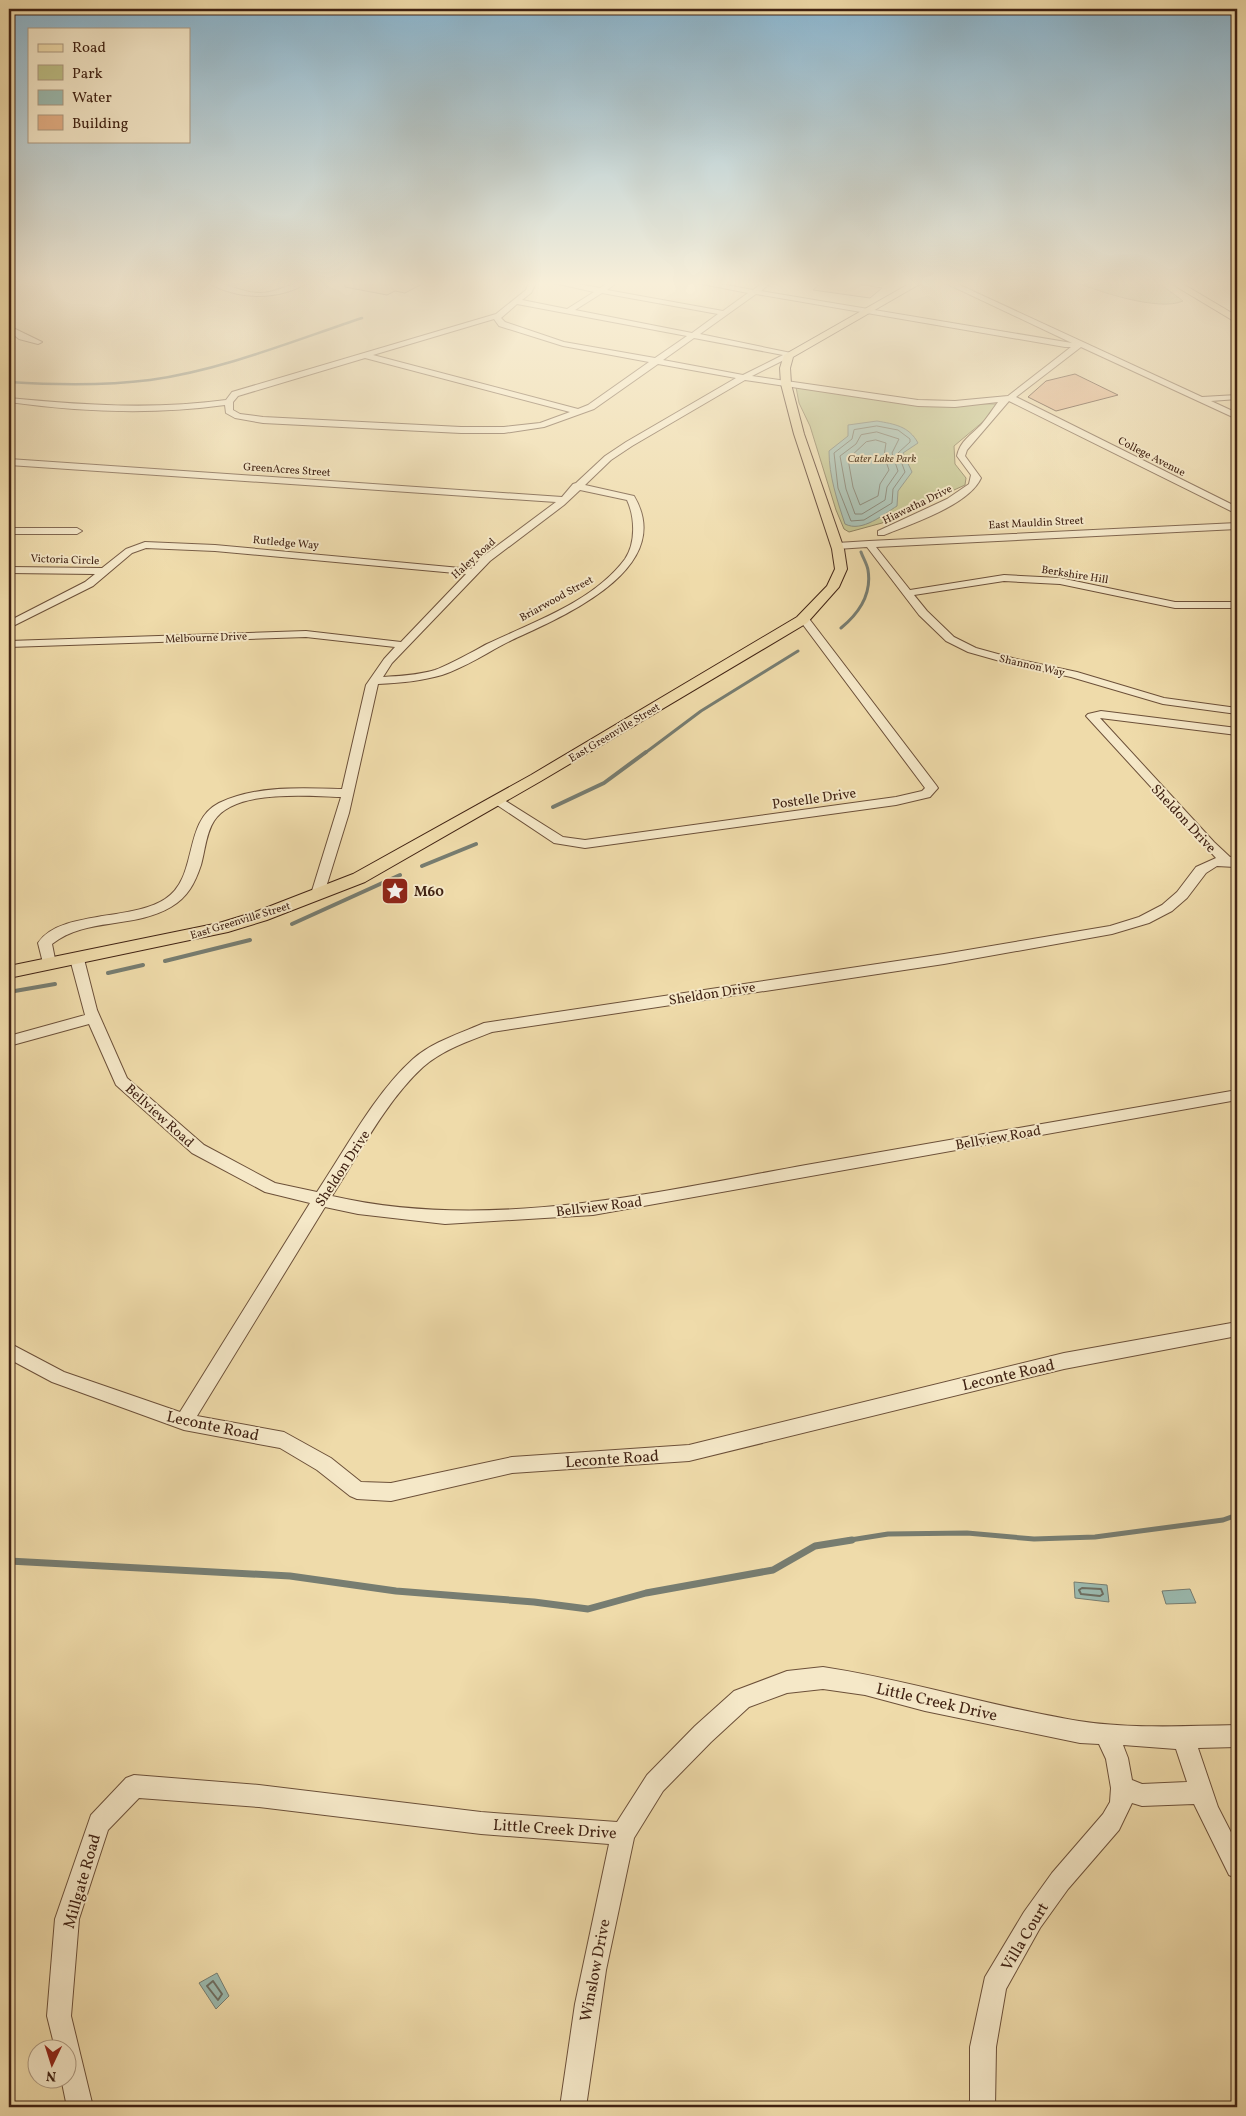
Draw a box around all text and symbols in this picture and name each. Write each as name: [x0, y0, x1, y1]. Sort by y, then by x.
legend: [28, 28, 190, 142]
text: Road: [72, 38, 106, 59]
text: Park: [72, 64, 103, 85]
text: Water: [72, 88, 112, 109]
text: Building: [72, 114, 129, 135]
street label: College Avenue: [1115, 434, 1188, 481]
park label: Cater Lake Park: [848, 452, 916, 467]
street label: GreenAcres Street: [243, 460, 331, 481]
street label: Hiawatha Drive: [880, 482, 955, 529]
street label: East Mauldin Street: [988, 514, 1084, 533]
street label: Rutledge Way: [252, 533, 320, 554]
street label: Haley Road: [449, 535, 499, 583]
street label: Victoria Circle: [30, 552, 100, 569]
street label: Berkshire Hill: [1040, 563, 1109, 588]
street label: Briarwood Street: [517, 573, 596, 626]
street label: Melbourne Drive: [165, 630, 247, 647]
street label: Shannon Way: [997, 652, 1066, 681]
street label: East Greenville Street: [566, 700, 663, 767]
street label: Sheldon Drive: [1146, 781, 1220, 858]
street label: Postelle Drive: [771, 784, 858, 815]
place icon: M60: [380, 876, 410, 906]
place label: M60: [414, 883, 444, 902]
street label: East Greenville Street: [189, 899, 292, 944]
street label: Sheldon Drive: [667, 978, 757, 1011]
street label: Bellview Road: [120, 1080, 198, 1152]
street label: Bellview Road: [954, 1122, 1043, 1155]
street label: Sheldon Drive: [311, 1127, 375, 1211]
street label: Bellview Road: [555, 1193, 643, 1222]
street label: Leconte Road: [960, 1355, 1057, 1397]
street label: Leconte Road: [164, 1406, 261, 1448]
street label: Leconte Road: [564, 1446, 660, 1474]
street label: Little Creek Drive: [874, 1678, 999, 1728]
street label: Little Creek Drive: [492, 1815, 617, 1845]
street label: Millgate Road: [59, 1832, 107, 1931]
street label: Villa Court: [997, 1898, 1055, 1975]
street label: Winslow Drive: [575, 1917, 617, 2024]
north arrow: [28, 2038, 78, 2088]
text: N: [45, 2066, 57, 2085]

